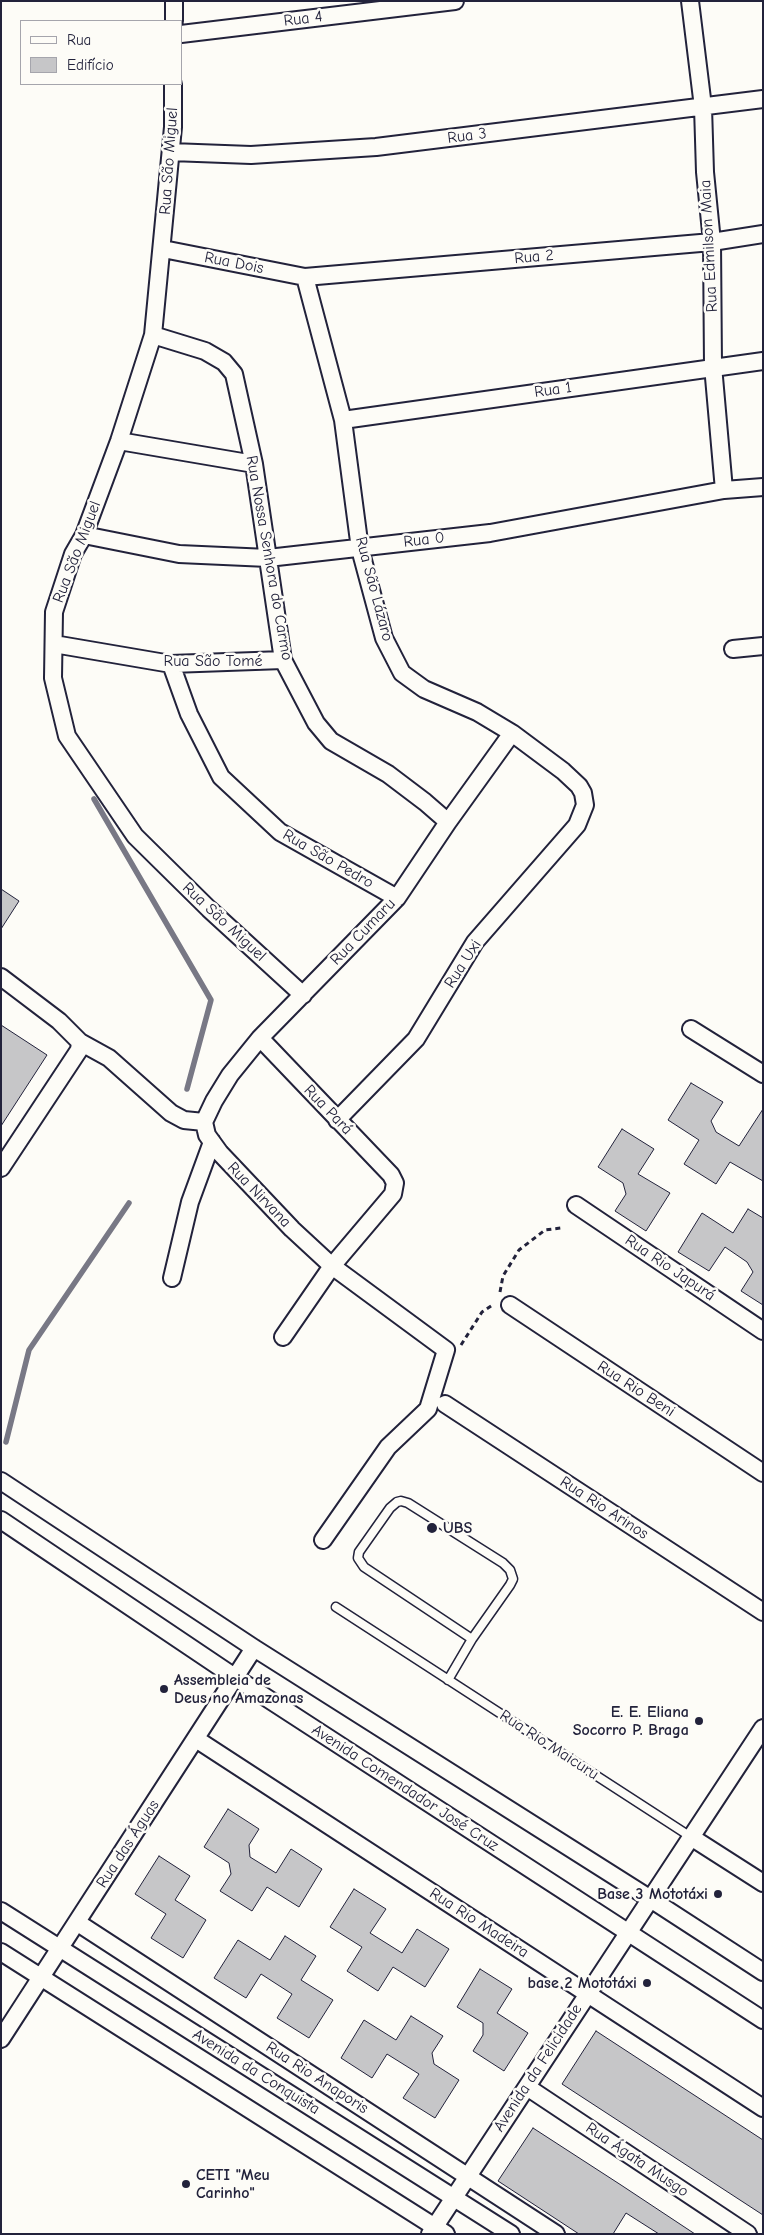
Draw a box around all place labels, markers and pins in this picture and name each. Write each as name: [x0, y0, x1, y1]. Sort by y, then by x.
place label: UBS: [443, 1518, 472, 1538]
marker: UBS: [425, 1521, 439, 1535]
place label: Assembleia de Deus no Amazonas: [174, 1670, 303, 1708]
marker: Assembleia de Deus no Amazonas: [158, 1683, 170, 1695]
place label: E. E. Eliana Socorro P. Braga: [573, 1702, 689, 1740]
marker: E. E. Eliana Socorro P. Braga: [693, 1715, 705, 1727]
place label: Base 3 Mototáxi: [597, 1884, 708, 1904]
marker: Base 3 Mototáxi: [712, 1888, 724, 1900]
place label: base 2 Mototáxi: [528, 1973, 637, 1993]
marker: base 2 Mototáxi: [641, 1977, 653, 1989]
place label: CETI "Meu Carinho": [196, 2165, 270, 2203]
marker: CETI "Meu Carinho": [180, 2178, 192, 2190]

